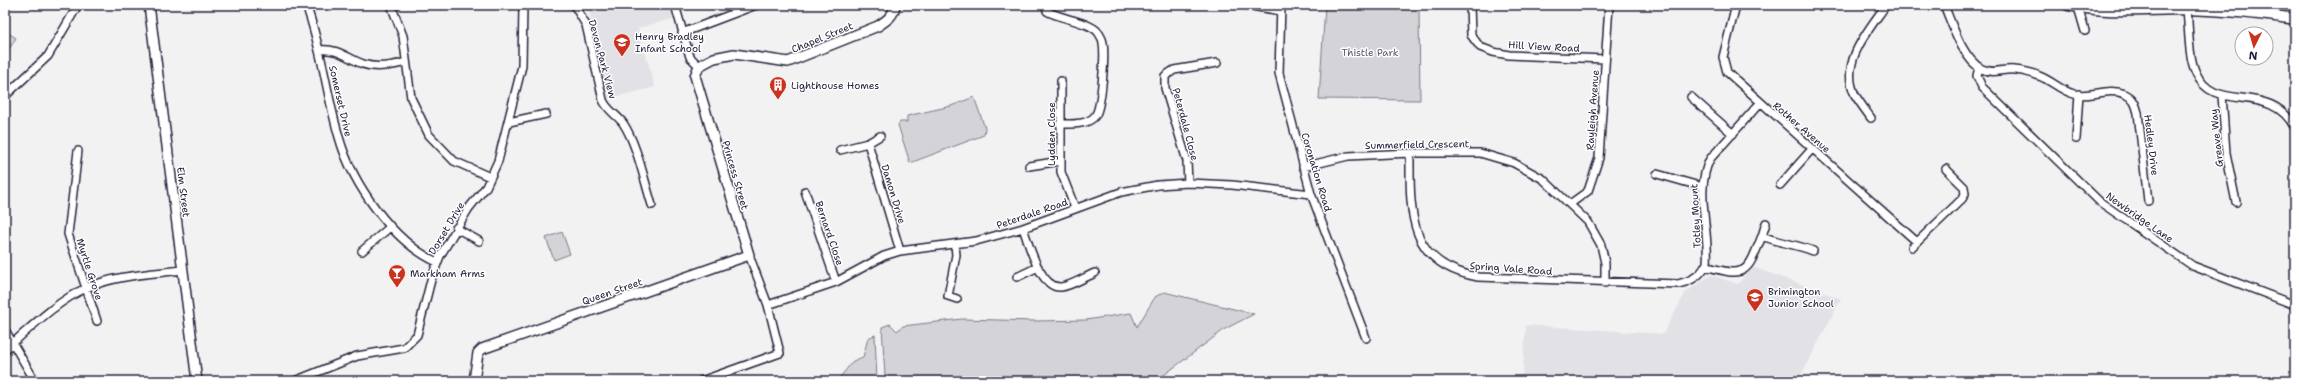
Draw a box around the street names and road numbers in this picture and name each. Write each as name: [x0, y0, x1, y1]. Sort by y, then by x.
street label: Devon Park View: [586, 18, 619, 100]
street label: Chapel Street: [789, 19, 855, 56]
street label: Hill View Road: [1508, 38, 1581, 55]
street label: Somerset Drive: [326, 64, 355, 138]
street label: Rayleigh Avenue: [1583, 69, 1602, 151]
street label: Peterdale Close: [1170, 86, 1202, 162]
street label: Rother Avenue: [1770, 99, 1833, 156]
street label: Lydden Close: [1045, 102, 1058, 166]
street label: Greave Way: [2207, 108, 2226, 168]
street label: Hedley Drive: [2141, 114, 2162, 177]
street label: Coronation Road: [1298, 131, 1335, 214]
street label: Summerfield Crescent: [1365, 137, 1469, 152]
street label: Princess Street: [719, 139, 752, 211]
street label: Damon Drive: [878, 163, 909, 226]
street label: Elm Street: [174, 166, 193, 218]
street label: Totley Mount: [1687, 183, 1704, 249]
street label: Newbridge Lane: [2103, 189, 2176, 246]
street label: Peterdale Road: [995, 195, 1070, 232]
street label: Dorset Drive: [426, 199, 467, 257]
street label: Bernard Close: [812, 199, 847, 267]
street label: Myrtle Grove: [73, 237, 106, 302]
street label: Spring Vale Road: [1469, 259, 1553, 278]
street label: Queen Street: [580, 275, 644, 308]

